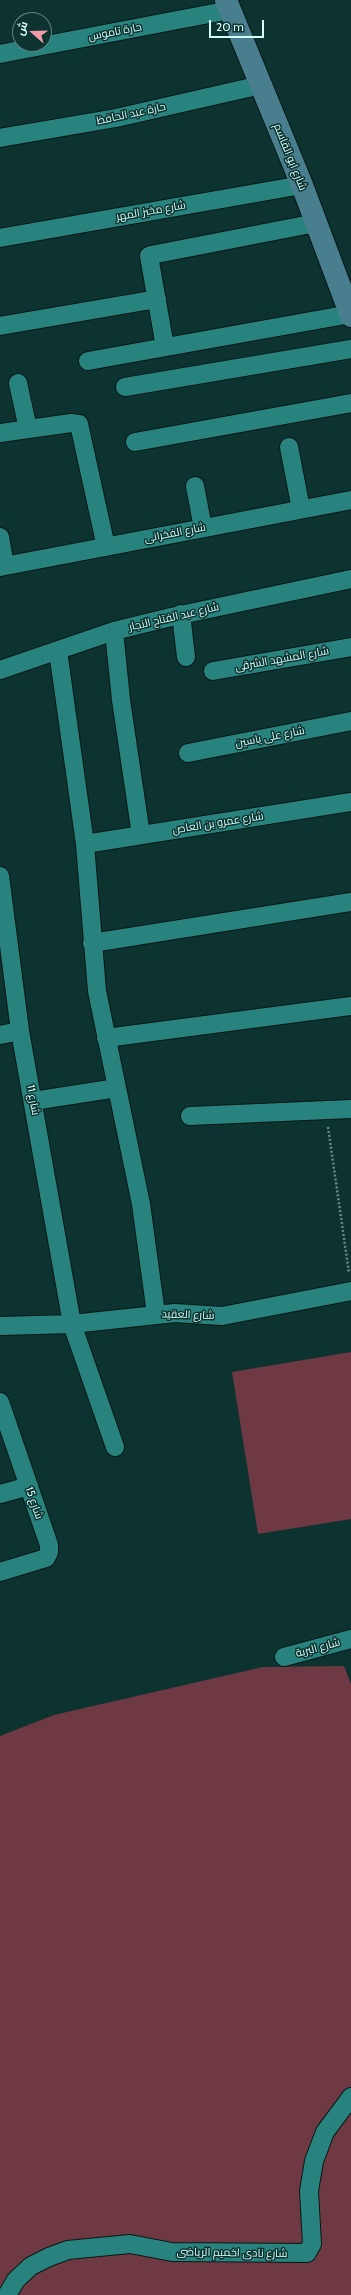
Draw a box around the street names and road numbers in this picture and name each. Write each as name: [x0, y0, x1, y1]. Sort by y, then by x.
street label: حارة تاموس: [87, 20, 143, 44]
street label: حارة عبد الحافظ: [95, 100, 167, 128]
street label: شارع ابو القاسم: [271, 122, 309, 192]
street label: شارع مخبز المهر: [115, 198, 187, 224]
street label: شارع الفخرانى: [143, 521, 207, 545]
street label: شارع عبد الفتاح النجار: [128, 600, 220, 634]
street label: شارع المشهد الشرقى: [234, 644, 330, 674]
street label: شارع على ياسين: [234, 724, 306, 750]
street label: شارع عمرو بن العاص: [172, 809, 264, 837]
street label: شارع 11: [24, 1084, 42, 1116]
street label: شارع العقيد: [161, 1307, 215, 1323]
street label: شارع 15: [22, 1485, 46, 1521]
street label: شارع البربة: [294, 1636, 342, 1660]
street label: شارع نادى اخميم الرياضى: [176, 2245, 288, 2261]

